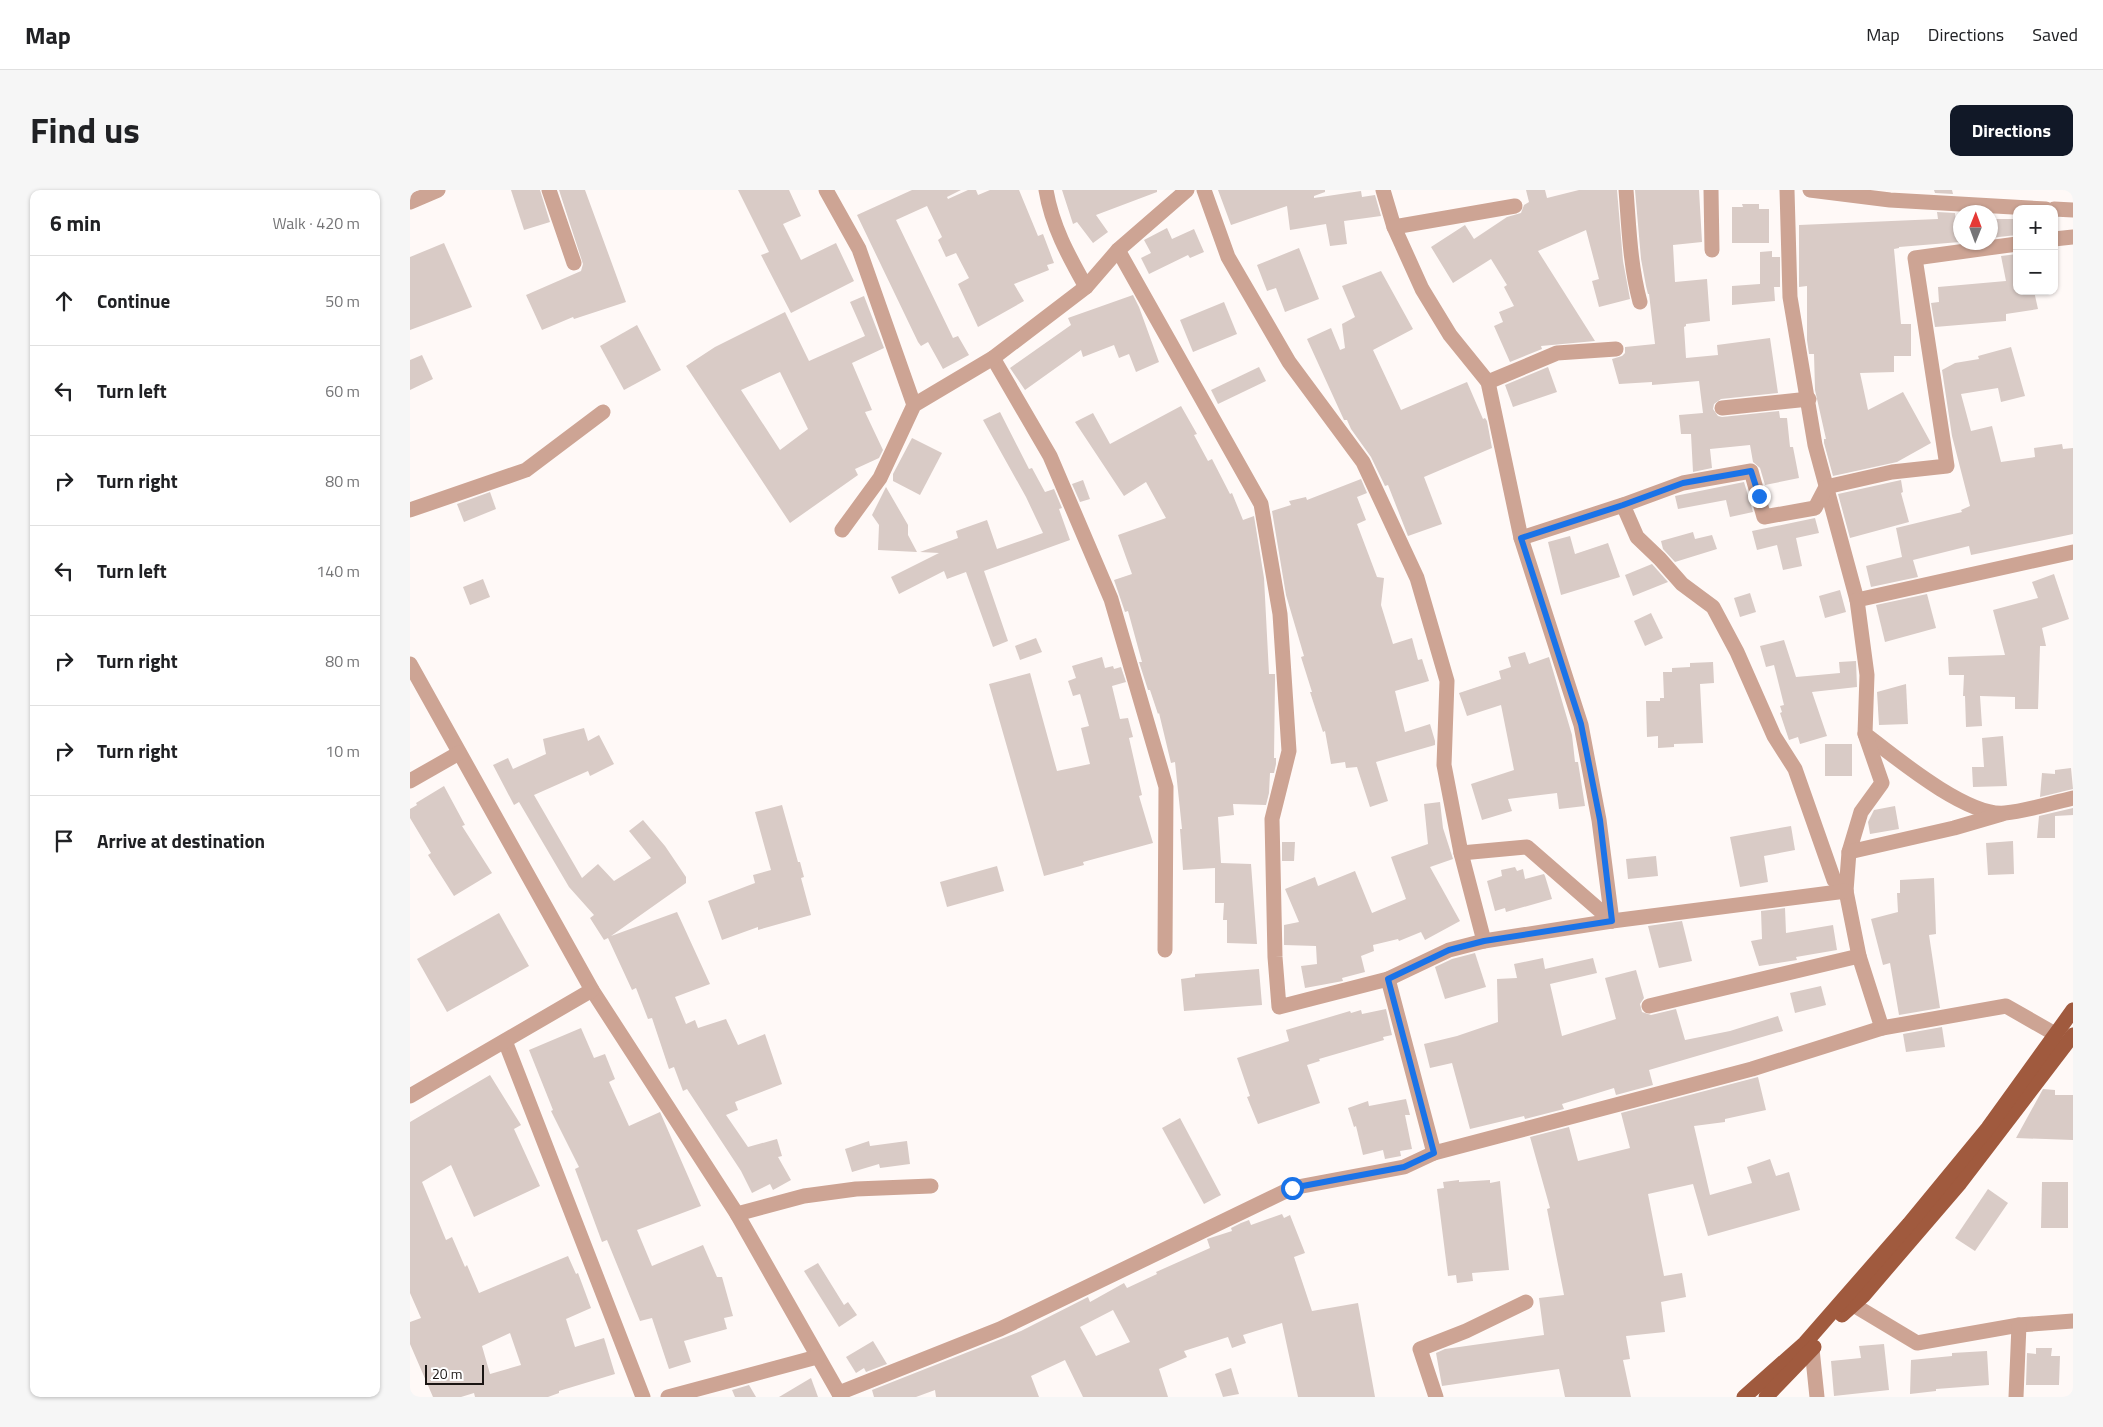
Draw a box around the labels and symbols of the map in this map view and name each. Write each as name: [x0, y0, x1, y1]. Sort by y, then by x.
north arrow: [1953, 205, 1998, 250]
route end: [1748, 485, 1771, 508]
route start: [1281, 1177, 1304, 1200]
scale bar: [425, 1362, 484, 1385]

